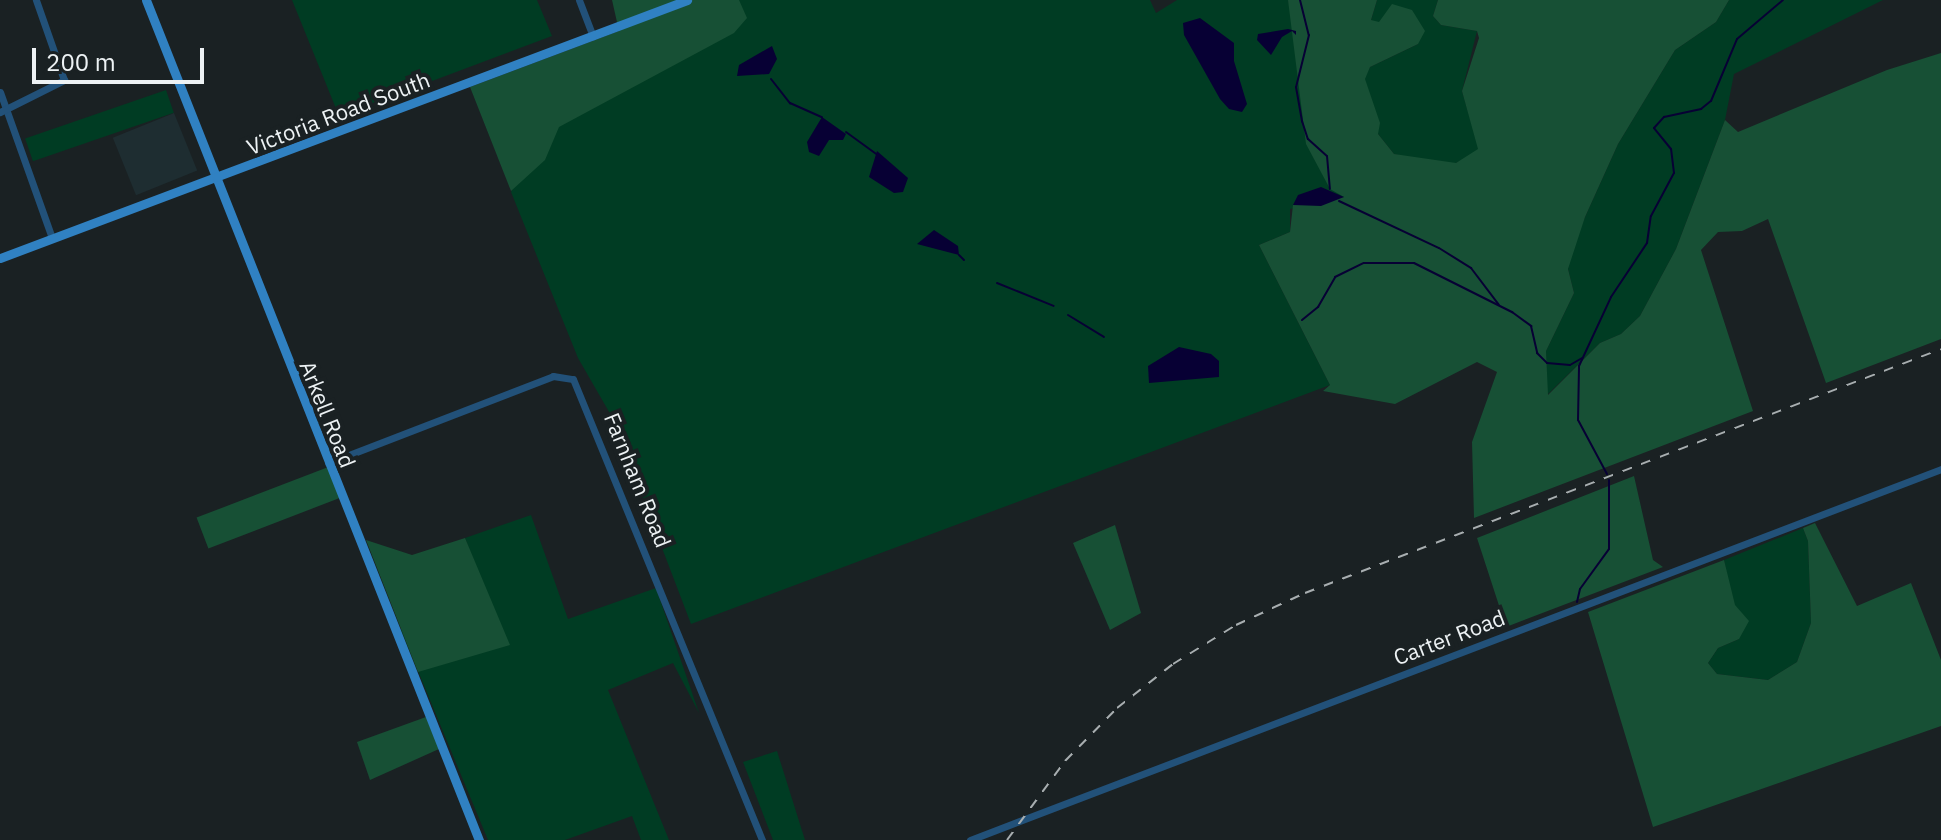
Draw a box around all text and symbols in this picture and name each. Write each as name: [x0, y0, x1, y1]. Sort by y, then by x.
scale bar: [36, 32, 208, 82]
text: 200 m: [46, 46, 116, 78]
street label: Victoria Road South: [243, 66, 433, 160]
street label: Arkell Road: [295, 357, 361, 471]
street label: Farnham Road: [599, 409, 677, 551]
street label: Carter Road: [1390, 604, 1508, 670]

